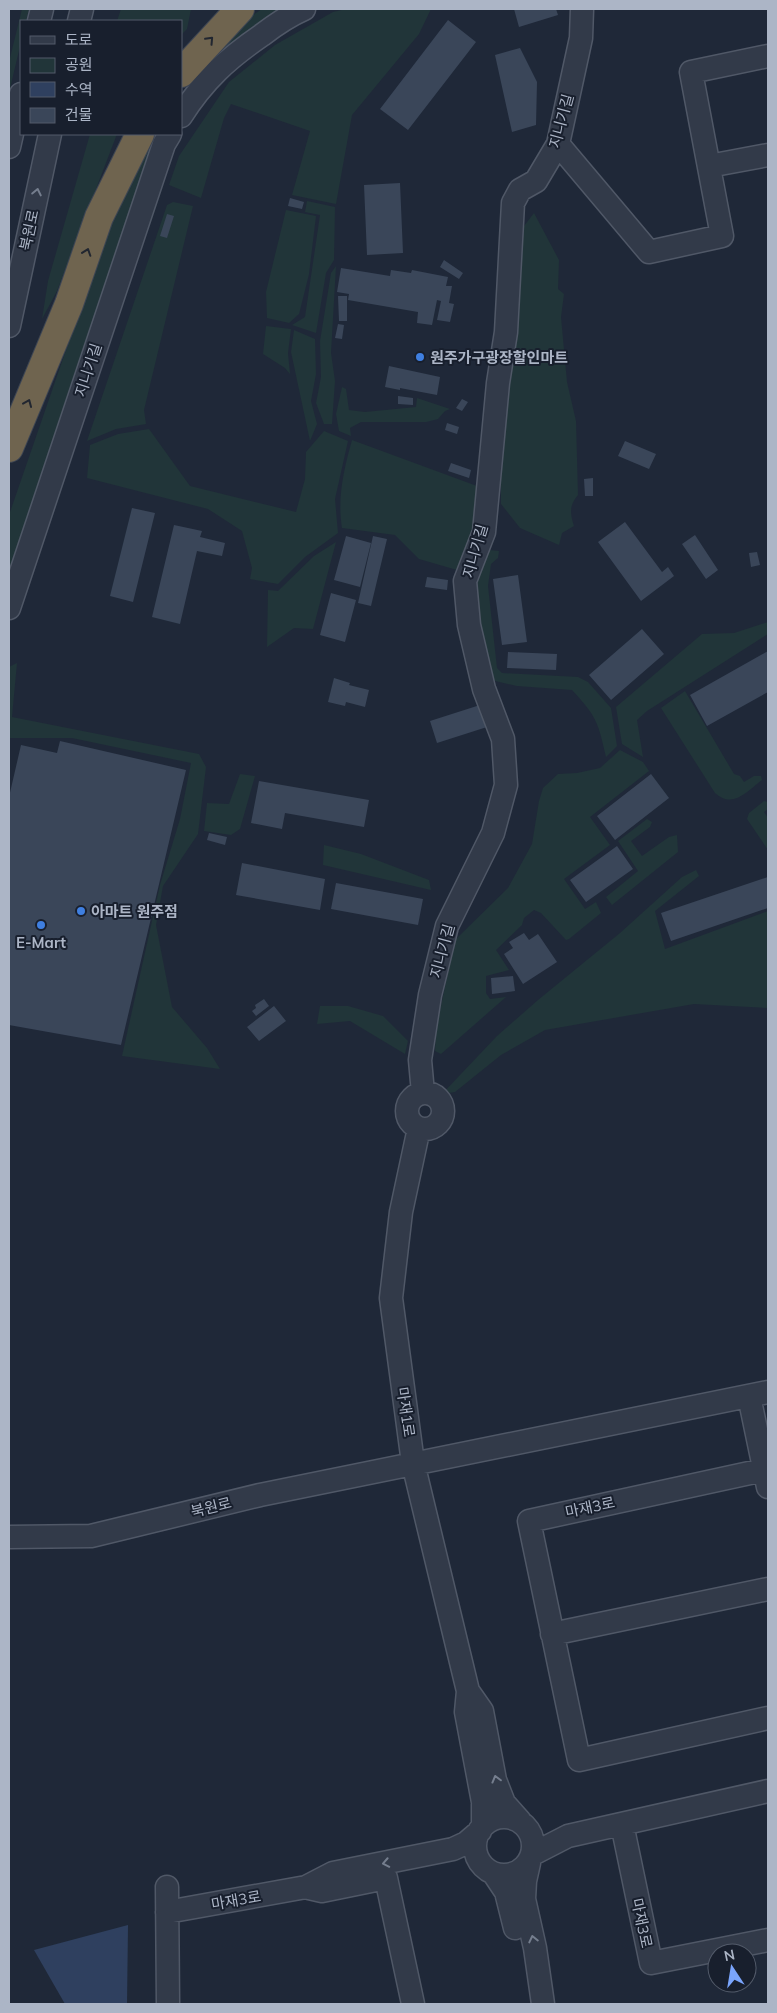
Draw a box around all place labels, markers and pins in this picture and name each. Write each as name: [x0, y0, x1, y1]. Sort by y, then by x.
place label: 원주가구광장할인마트: [430, 348, 568, 367]
marker: 원주가구광장할인마트: [414, 351, 426, 363]
place label: 아마트 원주점: [91, 902, 178, 921]
marker: 아마트 원주점: [75, 905, 87, 917]
marker: E-Mart: [35, 919, 47, 931]
place label: E-Mart: [16, 933, 66, 952]

